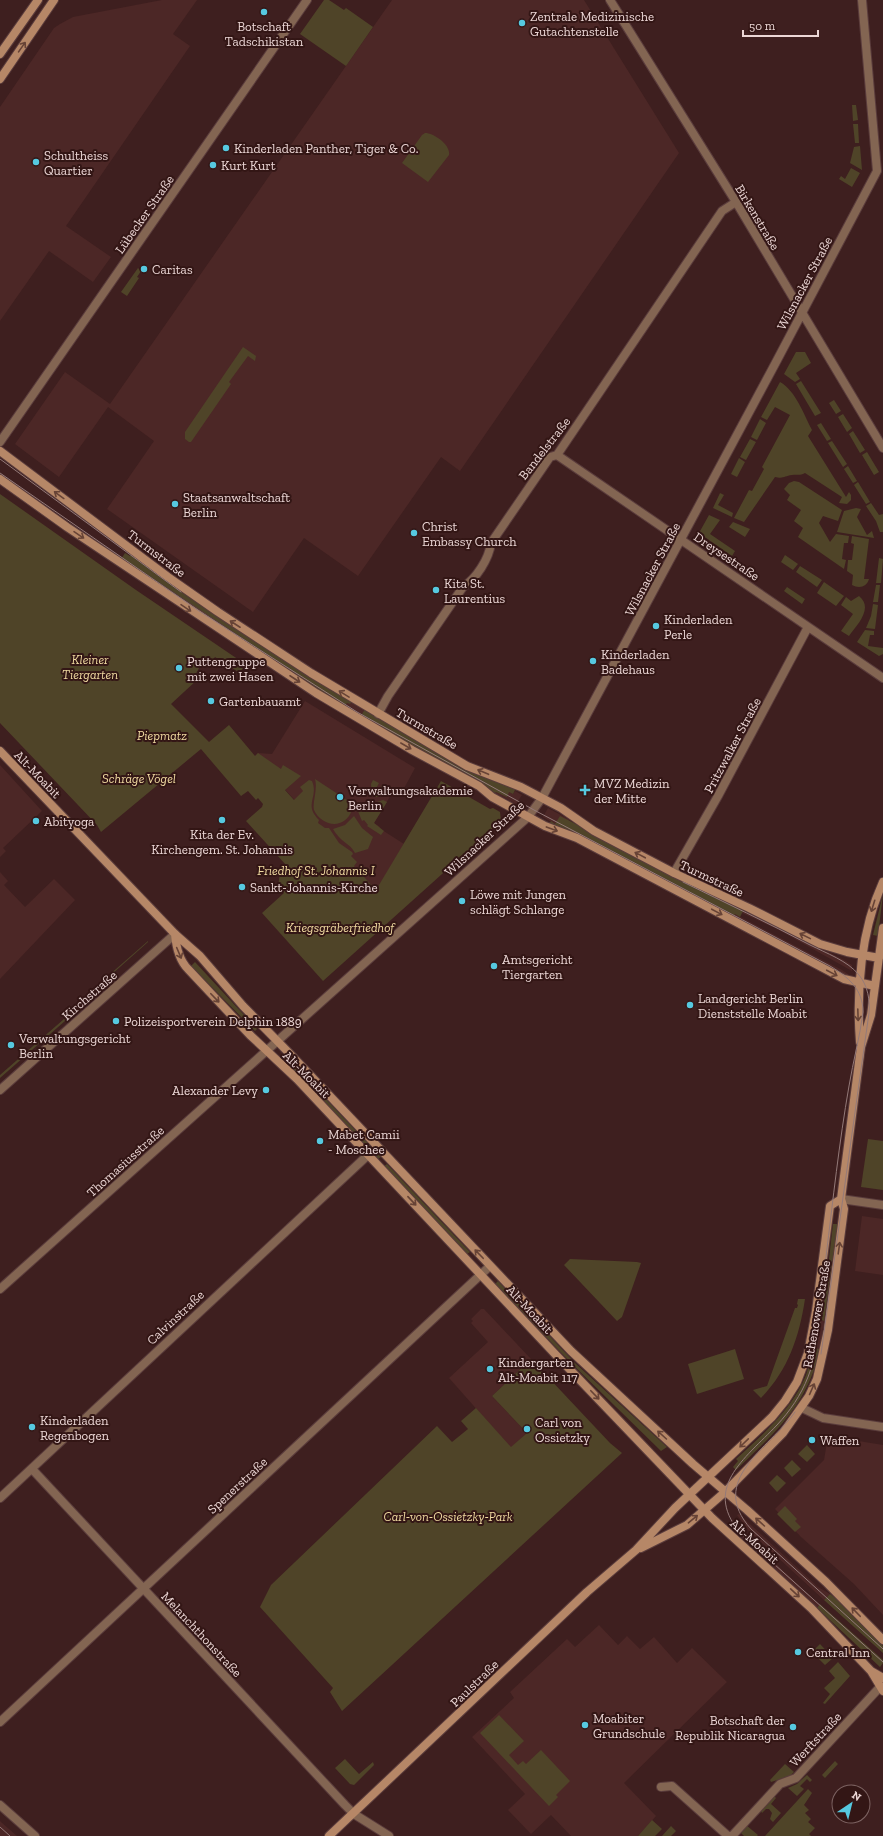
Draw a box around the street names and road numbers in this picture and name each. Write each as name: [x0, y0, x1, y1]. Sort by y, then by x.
street label: Lübecker Straße: [112, 172, 177, 256]
street label: Birkenstraße: [732, 182, 783, 253]
street label: Wilsnacker Straße: [774, 234, 835, 332]
street label: Bandelstraße: [515, 414, 573, 483]
street label: Wilsnacker Straße: [622, 520, 683, 618]
street label: Turmstraße: [125, 527, 189, 580]
street label: Dreysestraße: [691, 529, 762, 584]
street label: Pritzwalker Straße: [701, 695, 764, 796]
street label: Turmstraße: [393, 705, 460, 752]
street label: Alt-Moabit: [11, 747, 64, 801]
street label: Wilsnacker Straße: [441, 798, 527, 879]
street label: Turmstraße: [677, 857, 746, 900]
street label: Kirchstraße: [59, 968, 120, 1023]
street label: Alt-Moabit: [280, 1048, 333, 1101]
street label: Thomasiusstraße: [84, 1123, 167, 1200]
street label: Rathenower Straße: [800, 1259, 833, 1369]
street label: Alt-Moabit: [504, 1282, 556, 1337]
street label: Calvinstraße: [144, 1287, 207, 1348]
street label: Spenerstraße: [204, 1454, 270, 1517]
street label: Alt-Moabit: [727, 1516, 782, 1567]
street label: Melanchthonstraße: [158, 1589, 245, 1680]
street label: Paulstraße: [447, 1657, 502, 1710]
street label: Werftstraße: [786, 1709, 844, 1770]

